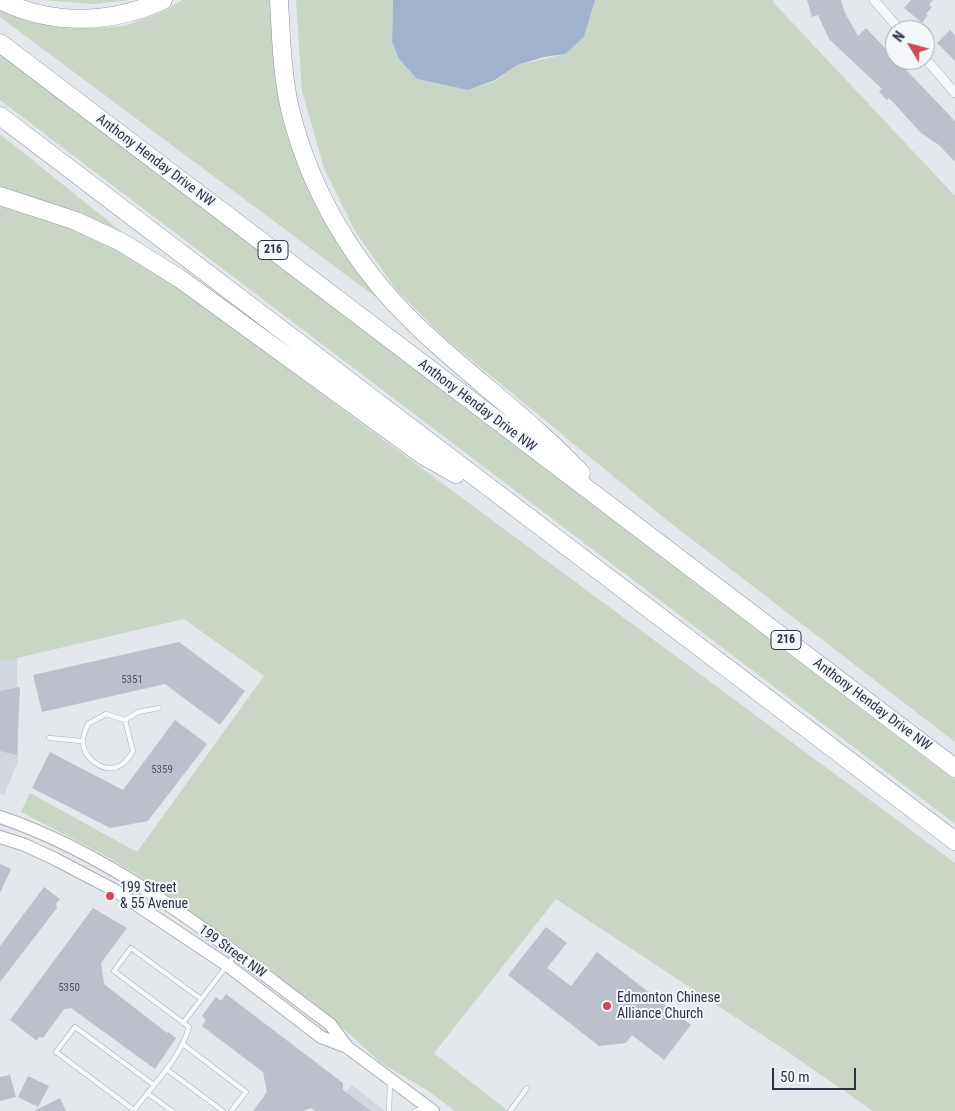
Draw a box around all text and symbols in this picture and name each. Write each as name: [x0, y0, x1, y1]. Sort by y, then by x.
north arrow: [885, 20, 935, 70]
text: N: [890, 28, 908, 45]
street label: Anthony Henday Drive NW: [93, 111, 217, 211]
road number: 216: [258, 240, 288, 260]
street label: Anthony Henday Drive NW: [415, 356, 539, 456]
road number: 216: [771, 630, 801, 650]
street label: Anthony Henday Drive NW: [810, 655, 934, 755]
house number: 5351: [121, 673, 143, 687]
house number: 5359: [151, 763, 173, 777]
place label: 199 Street & 55 Avenue: [120, 880, 188, 912]
marker: 199 Street & 55 Avenue: [104, 890, 116, 902]
street label: 199 Street NW: [195, 922, 269, 982]
house number: 5350: [58, 981, 80, 995]
place label: Edmonton Chinese Alliance Church: [617, 990, 720, 1022]
marker: Edmonton Chinese Alliance Church: [601, 1000, 613, 1012]
scale bar: [775, 1058, 859, 1090]
text: 50 m: [780, 1068, 810, 1086]

